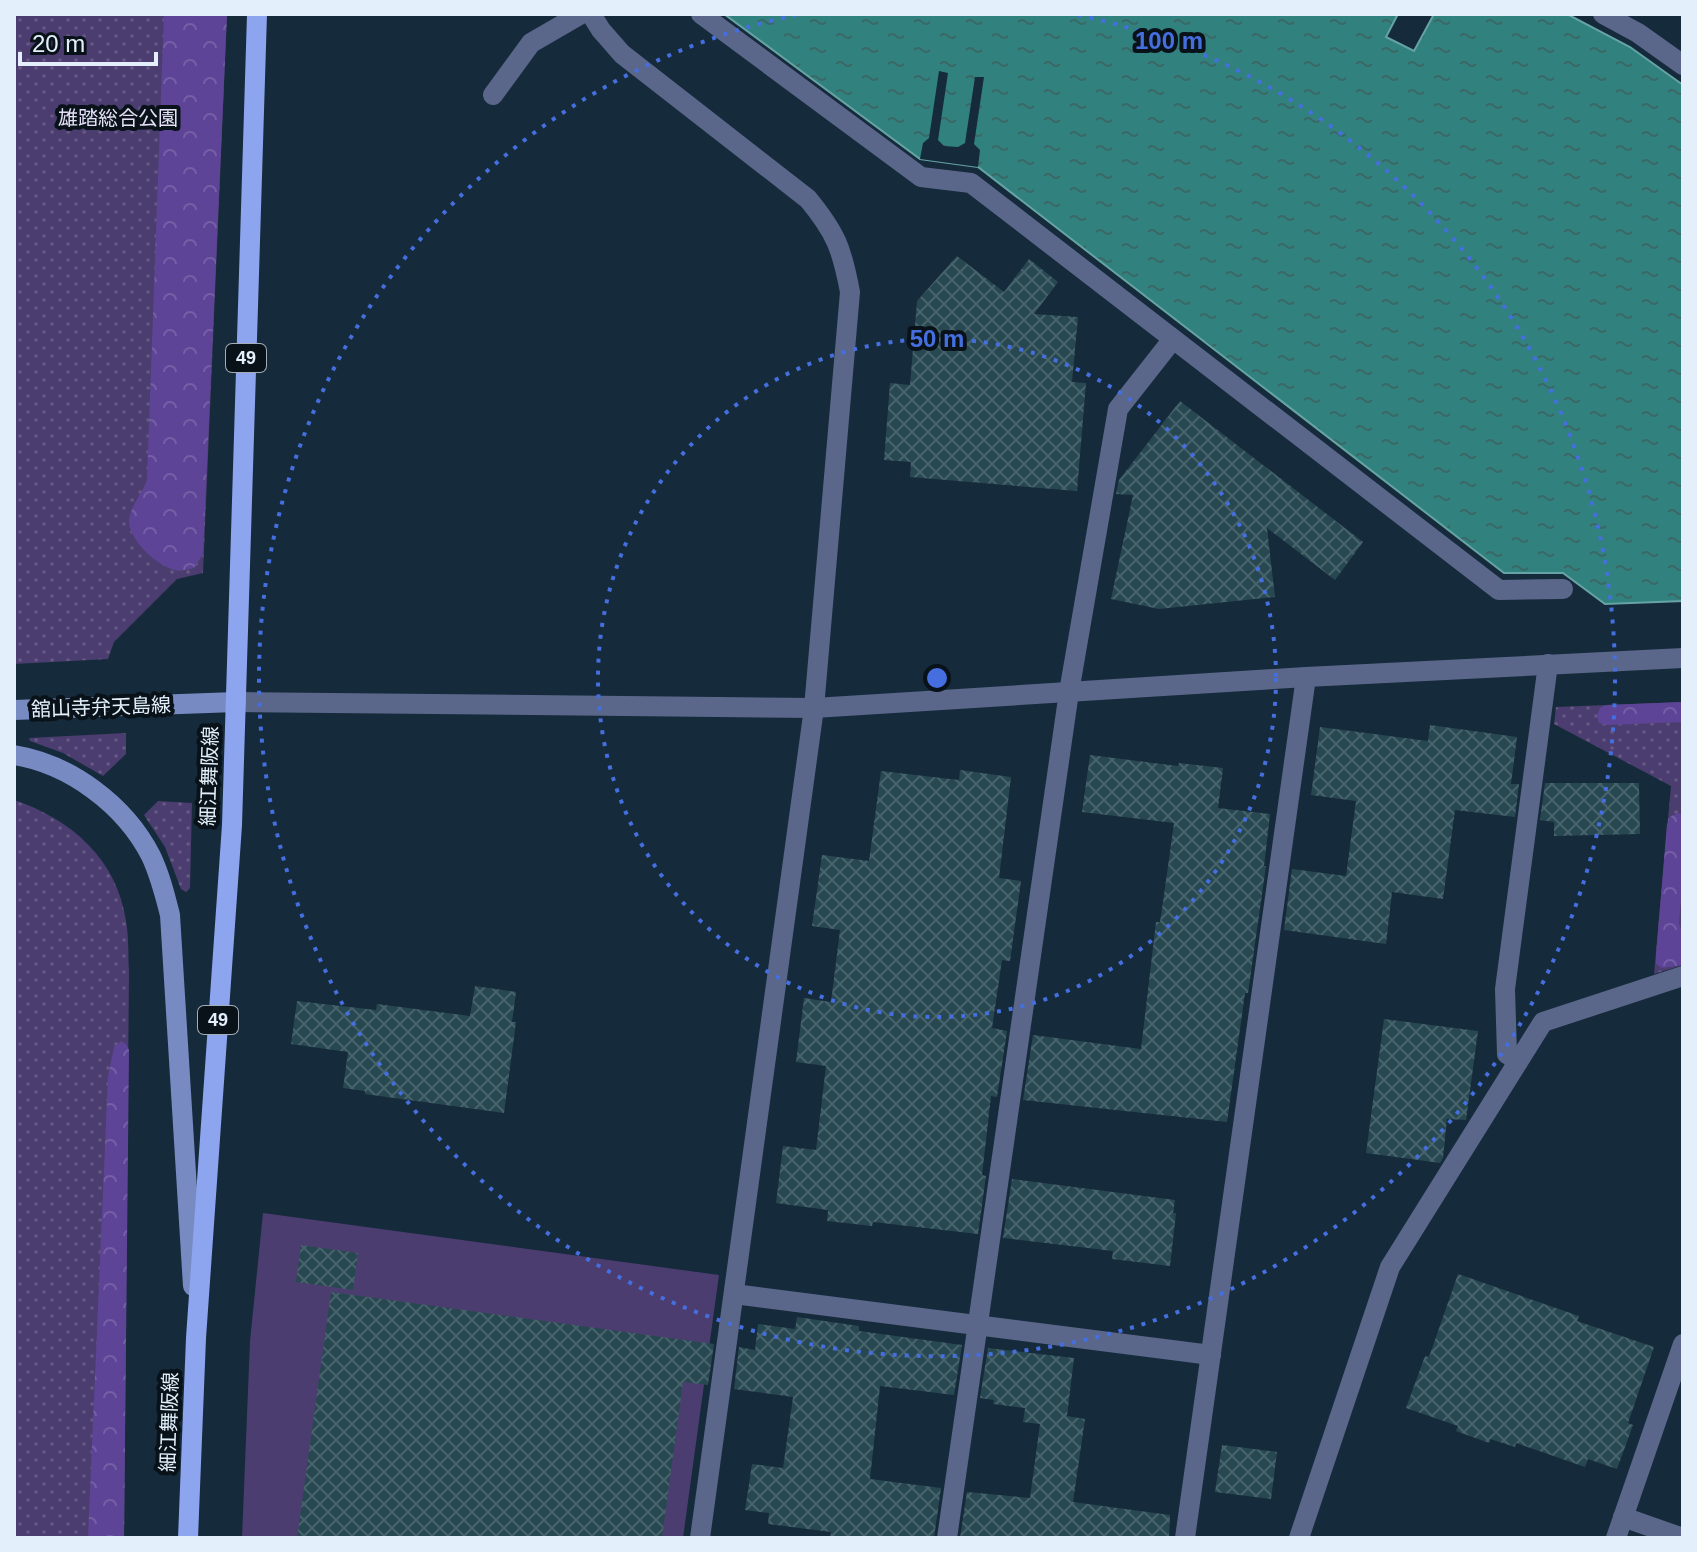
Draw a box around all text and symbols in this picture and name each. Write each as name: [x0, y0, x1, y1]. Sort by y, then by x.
scale bar: [20, 16, 156, 66]
text: 100 m: [1135, 27, 1203, 54]
text: 20 m: [32, 30, 85, 57]
park label: 雄踏総合公園: [58, 107, 178, 129]
text: 50 m: [910, 325, 964, 352]
road number: 49: [226, 344, 266, 372]
centre of rings: [923, 664, 951, 692]
street label: 舘山寺弁天島線: [31, 694, 171, 720]
street label: 細江舞阪線: [196, 726, 222, 826]
road number: 49: [198, 1006, 238, 1034]
street label: 細江舞阪線: [156, 1372, 182, 1472]

